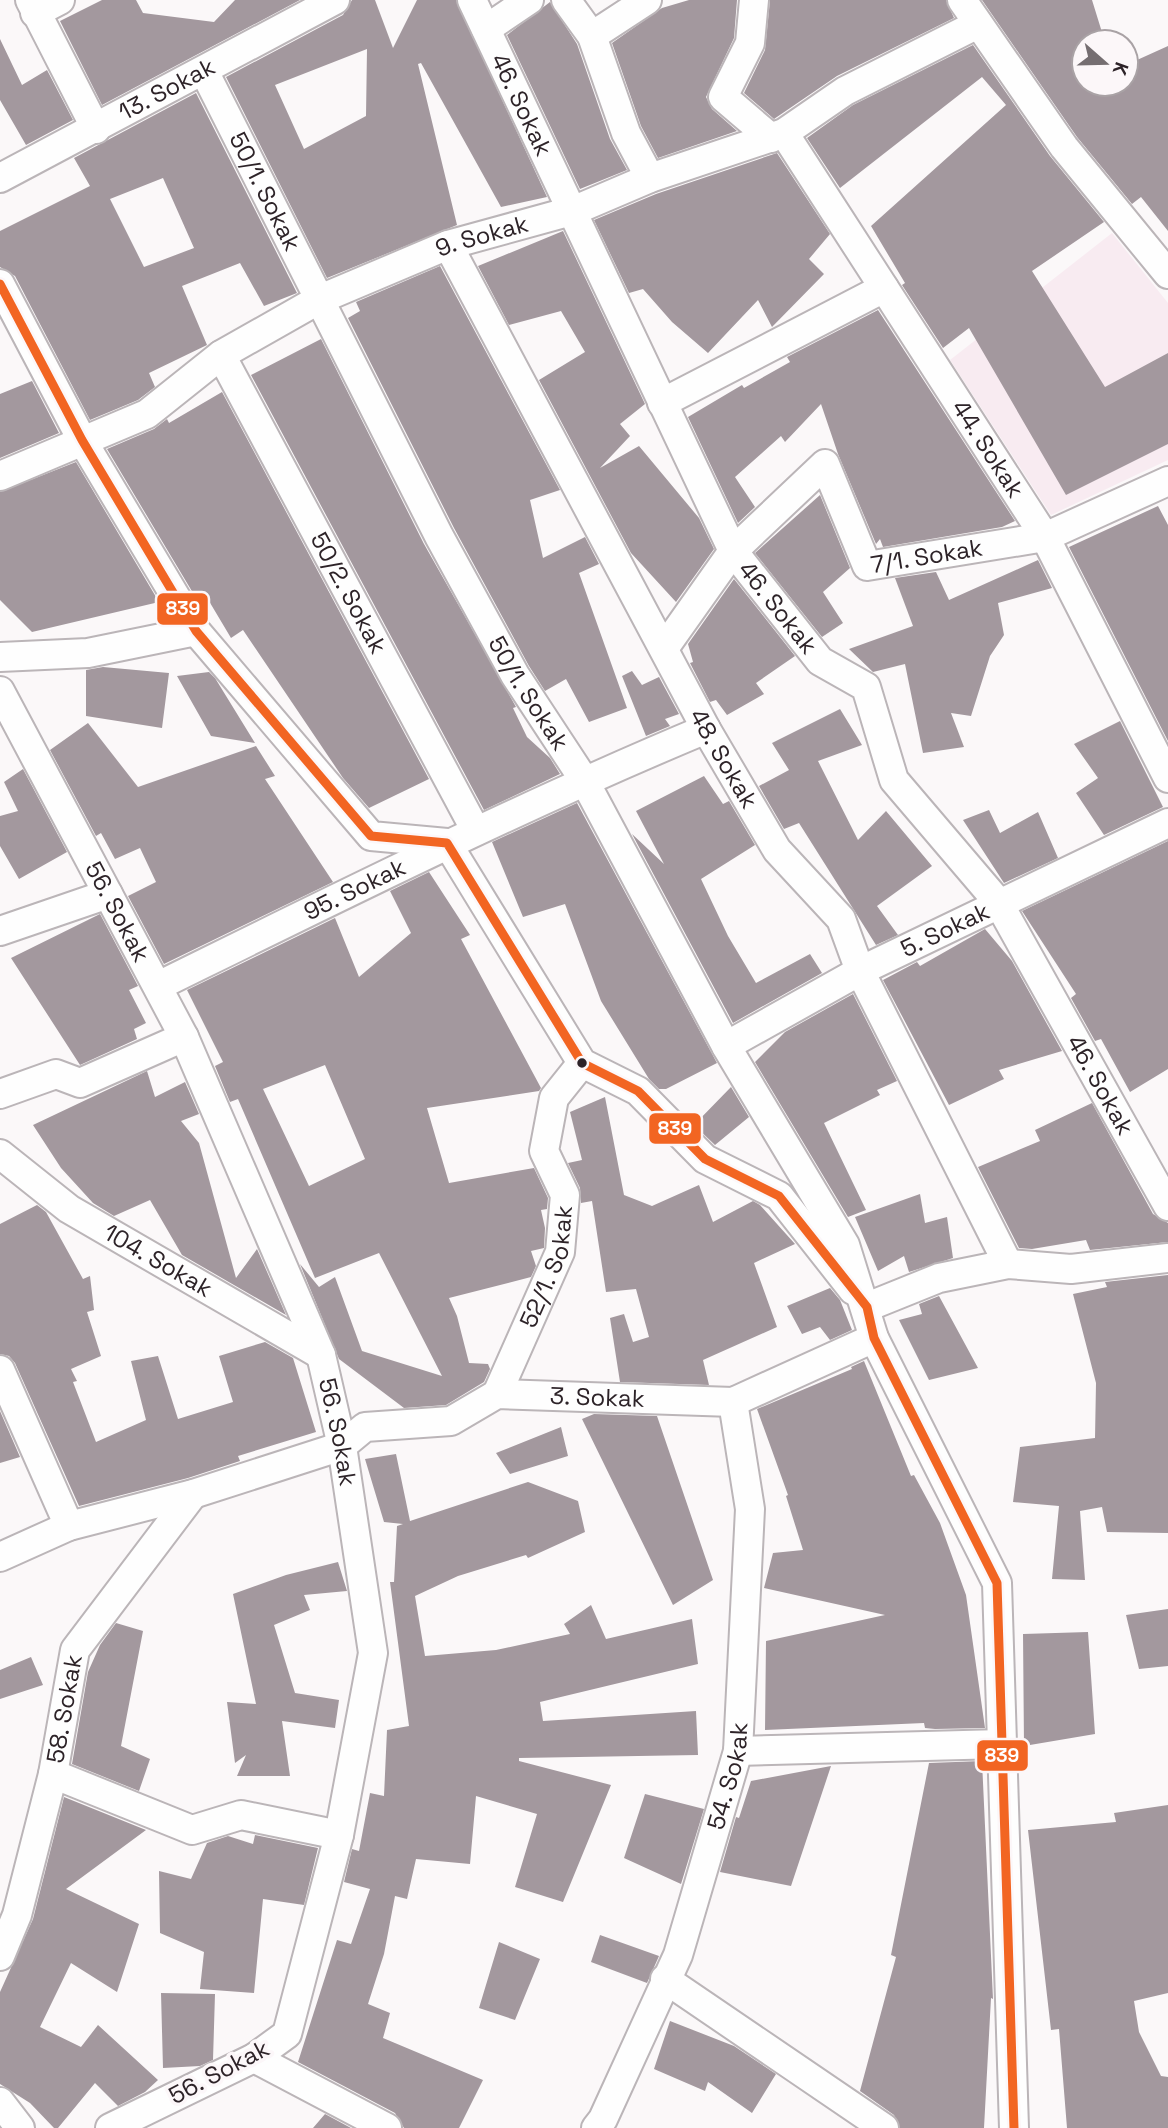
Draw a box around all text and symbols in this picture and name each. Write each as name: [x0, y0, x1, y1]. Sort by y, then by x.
north arrow: [1070, 28, 1140, 98]
street label: 46. Sokak: [485, 48, 560, 161]
street label: 13. Sokak: [113, 51, 220, 127]
text: K: [1107, 59, 1134, 79]
street label: 50/1. Sokak: [222, 127, 308, 256]
street label: 9. Sokak: [430, 208, 532, 264]
street label: 44. Sokak: [945, 394, 1031, 503]
street label: 50/2. Sokak: [304, 527, 394, 659]
street label: 7/1. Sokak: [868, 531, 985, 580]
street label: 46. Sokak: [732, 555, 825, 660]
line badge: 839: [156, 592, 209, 626]
text: 839: [166, 596, 200, 621]
street label: 50/1. Sokak: [482, 630, 576, 756]
street label: 48. Sokak: [683, 703, 765, 814]
street label: 95. Sokak: [298, 851, 410, 927]
street label: 56. Sokak: [78, 856, 157, 967]
street label: 5. Sokak: [895, 895, 994, 964]
street label: 46. Sokak: [1060, 1029, 1141, 1141]
unlabelled marker: [575, 1056, 589, 1070]
line badge: 839: [648, 1112, 702, 1145]
text: 839: [658, 1116, 692, 1141]
street label: 52/1. Sokak: [512, 1204, 579, 1332]
street label: 104. Sokak: [98, 1216, 218, 1304]
street label: 56. Sokak: [312, 1375, 364, 1488]
street label: 3. Sokak: [549, 1380, 645, 1414]
street label: 58. Sokak: [39, 1652, 89, 1766]
street label: 54. Sokak: [700, 1722, 754, 1833]
line badge: 839: [976, 1739, 1029, 1772]
text: 839: [985, 1743, 1019, 1768]
street label: 56. Sokak: [163, 2032, 274, 2111]

